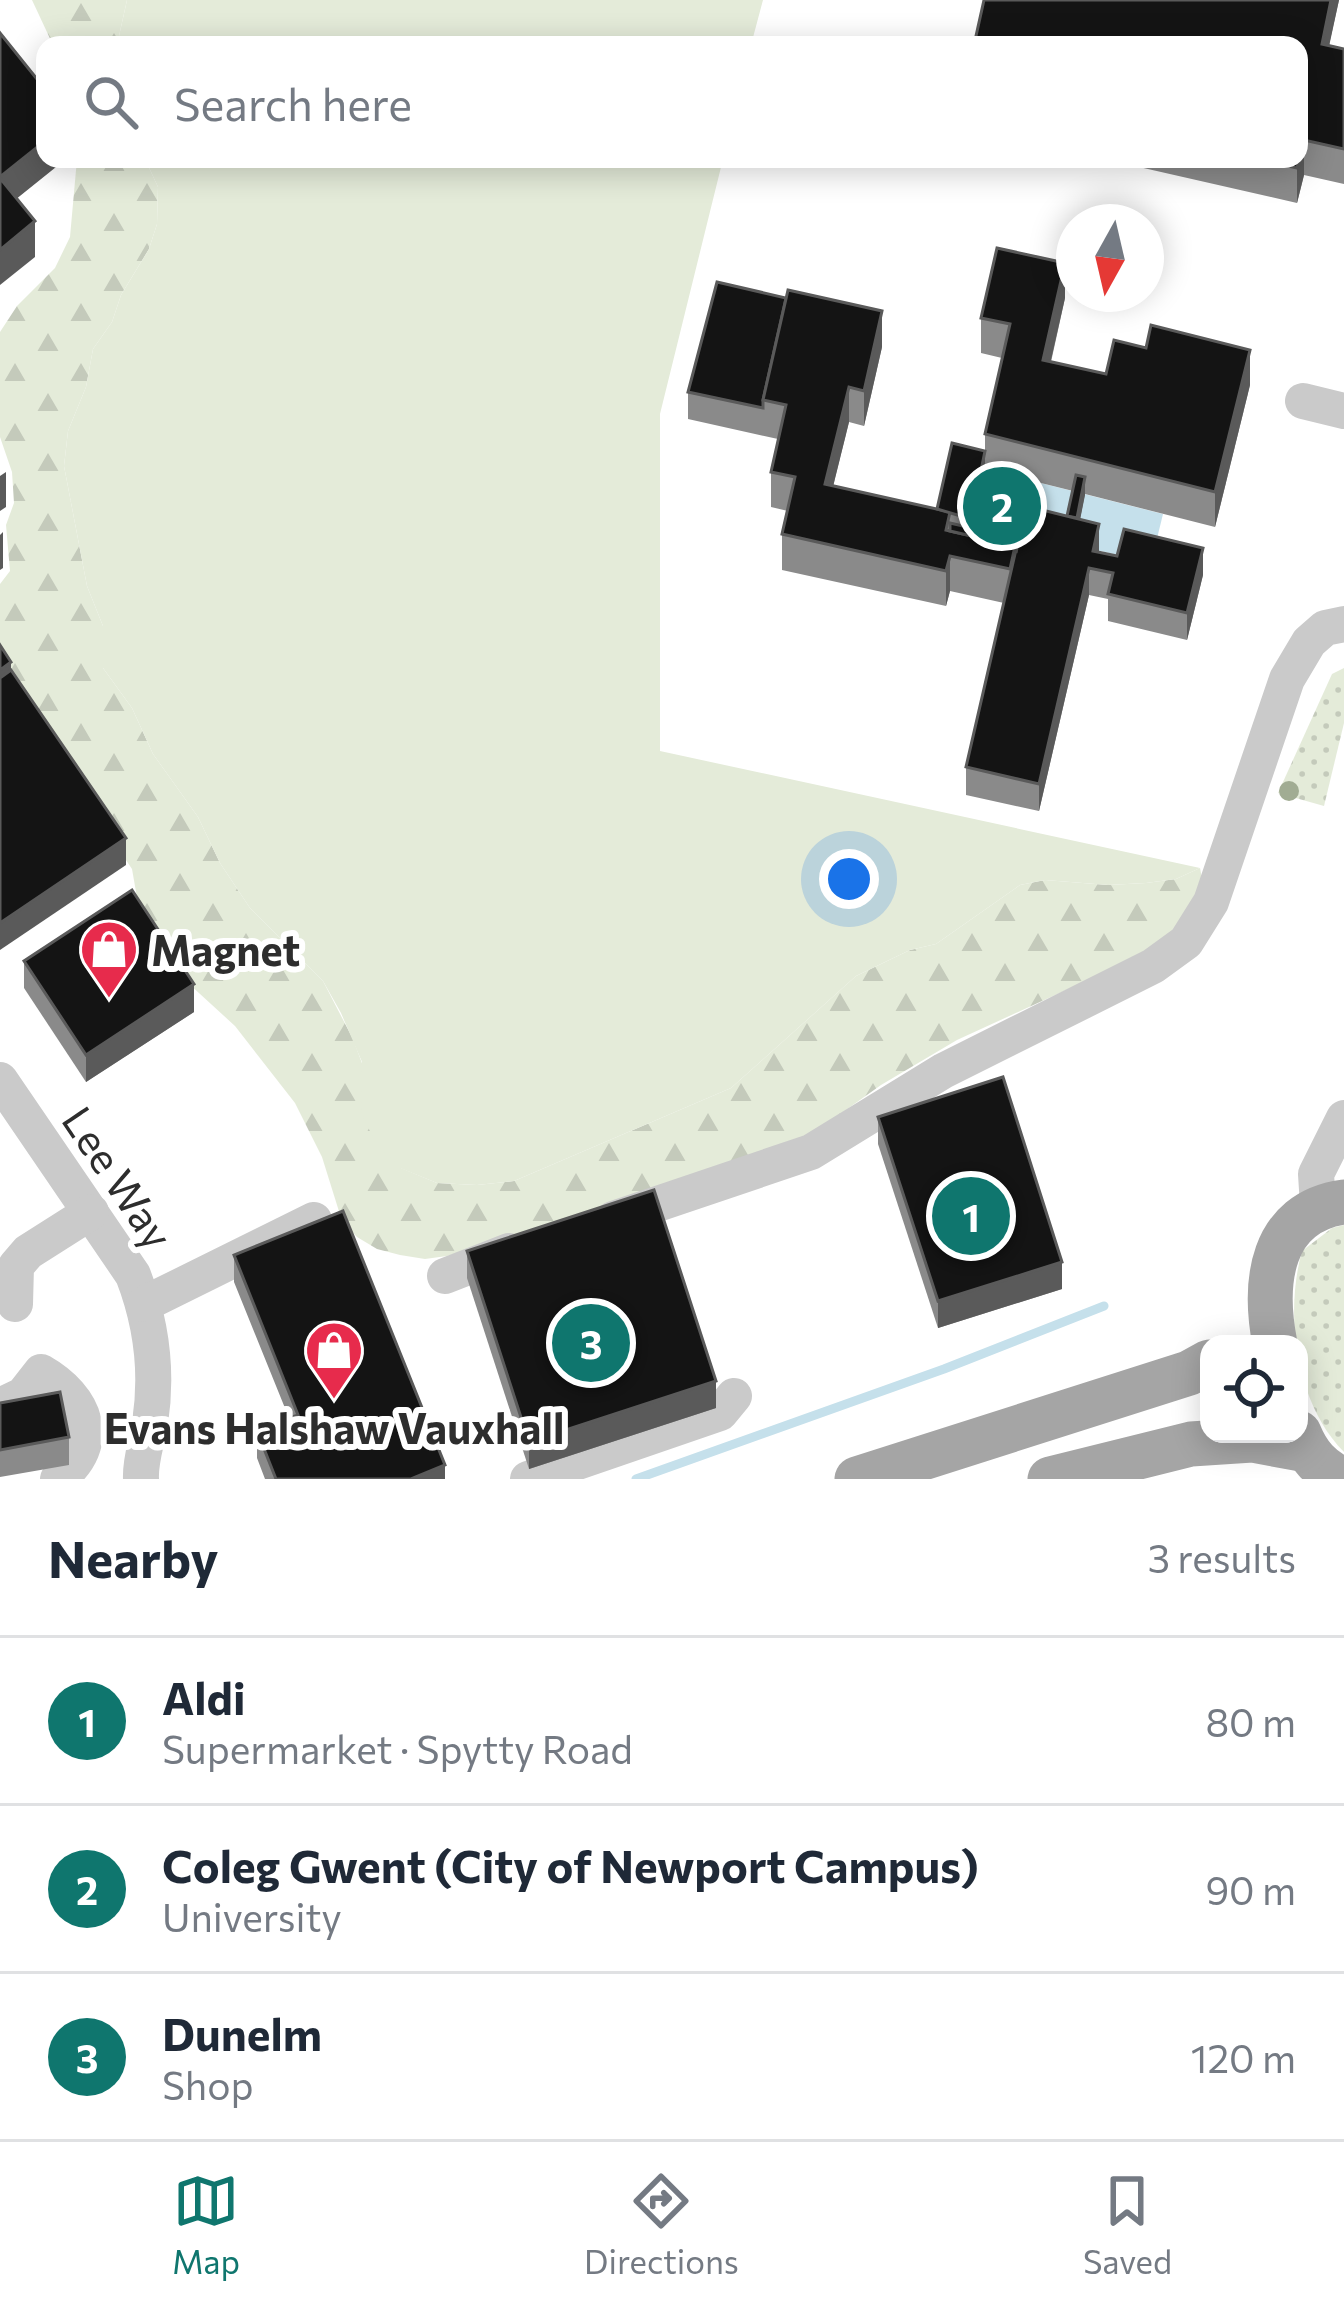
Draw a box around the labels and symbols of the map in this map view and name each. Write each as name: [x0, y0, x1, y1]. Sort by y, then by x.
north arrow: [1056, 204, 1164, 312]
pin: 2: [963, 461, 1041, 551]
your location: [819, 849, 879, 909]
shop icon: Magnet: [78, 918, 140, 1000]
place label: Magnet: [151, 923, 300, 975]
street label: Lee Way: [53, 1096, 185, 1258]
pin: 1: [932, 1171, 1010, 1261]
pin: 3: [552, 1298, 630, 1388]
shop icon: Evans Halshaw Vauxhall: [303, 1319, 365, 1401]
place label: Evans Halshaw Vauxhall: [104, 1401, 564, 1453]

